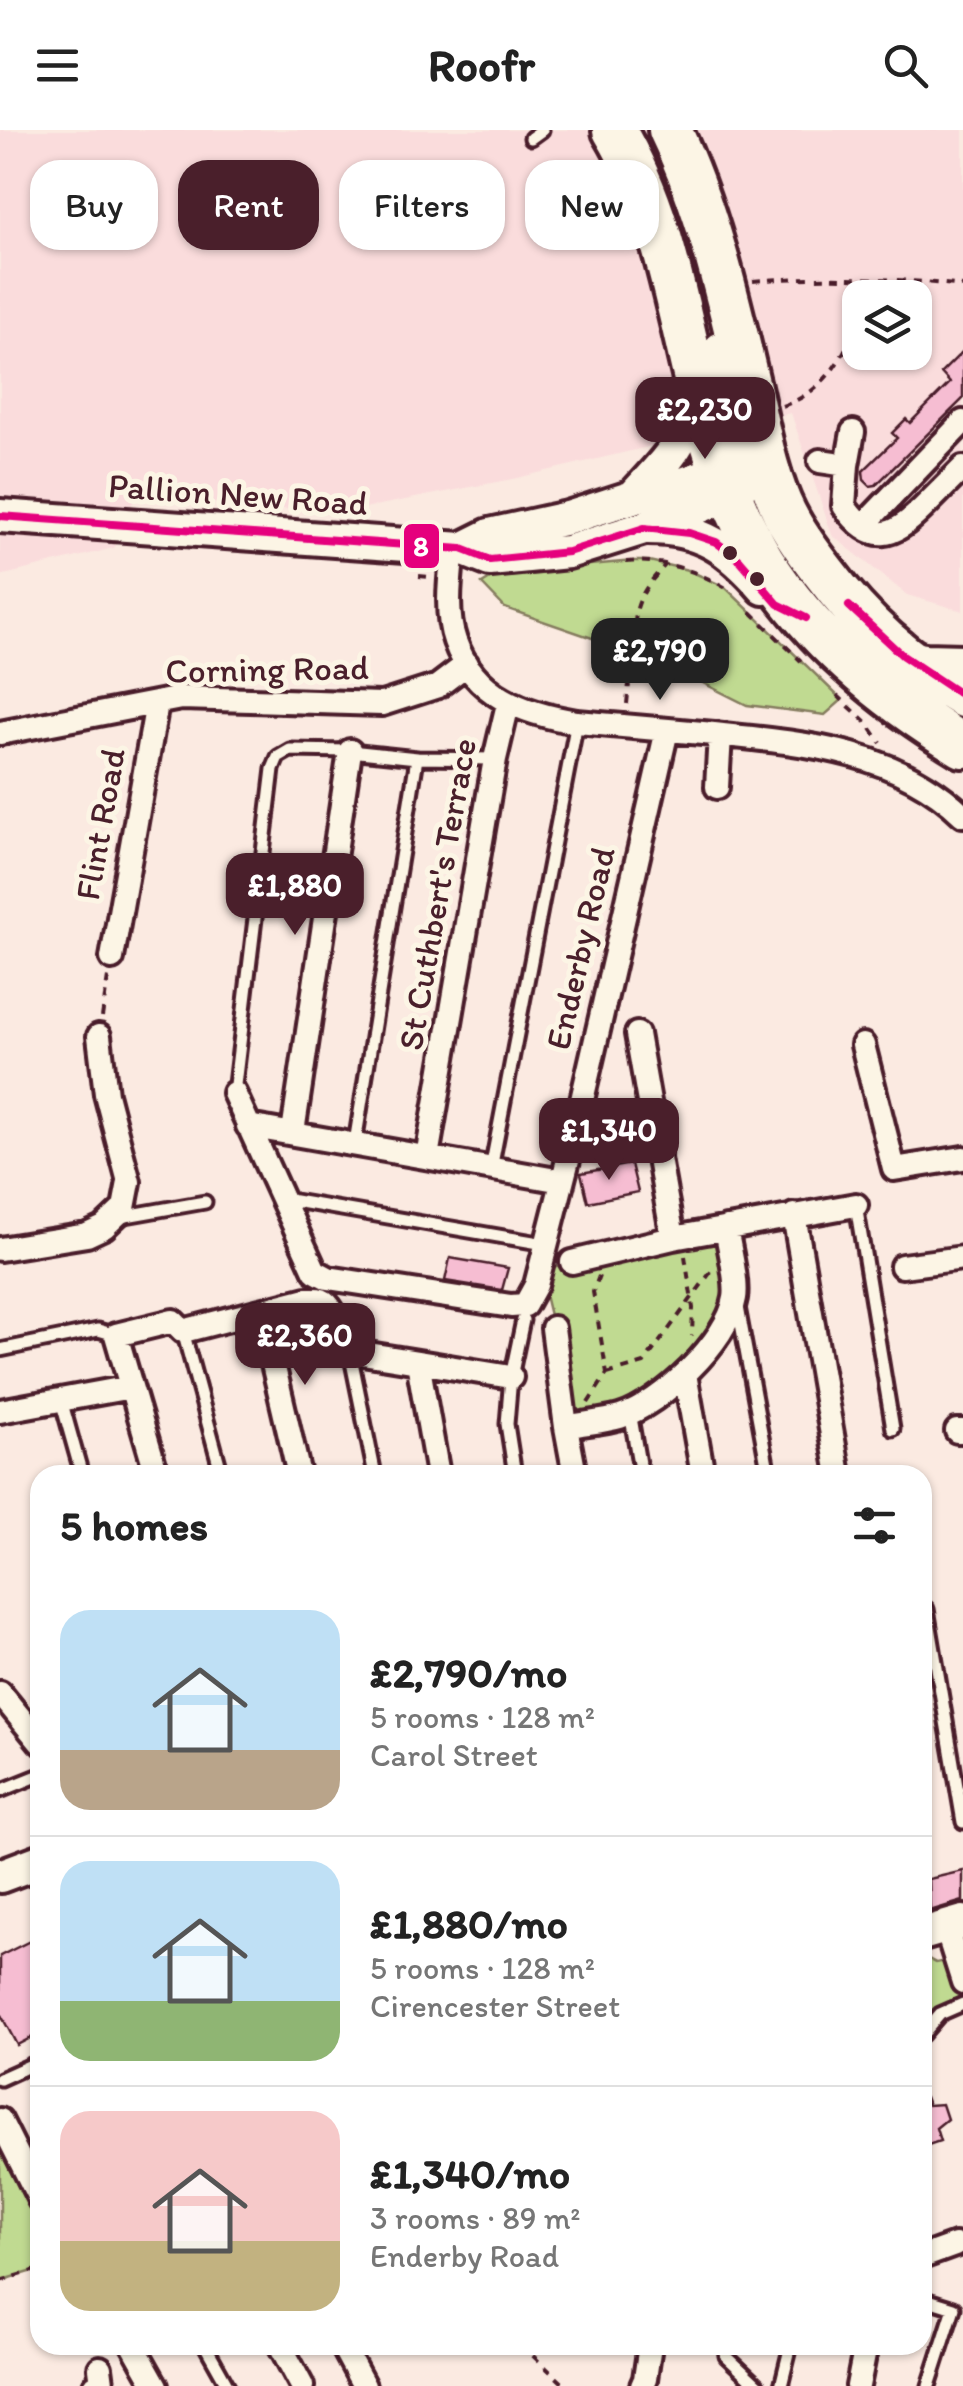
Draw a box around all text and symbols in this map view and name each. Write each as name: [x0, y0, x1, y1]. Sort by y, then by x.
icon: menu: [30, 38, 85, 93]
text: Roofr: [428, 38, 535, 92]
icon: search: [878, 38, 933, 93]
chip: Buy: [30, 160, 158, 250]
chip: Rent: [178, 160, 319, 250]
chip: Filters: [339, 160, 505, 250]
chip: New: [525, 160, 659, 250]
map controls: [842, 280, 932, 370]
button: layers: [842, 280, 932, 370]
pin: £2,230: [624, 377, 786, 462]
text: £2,230: [657, 390, 753, 428]
street label: Pallion New Road: [107, 464, 369, 524]
line badge: 8: [402, 522, 441, 570]
text: 8: [413, 529, 429, 563]
unlabelled marker: [720, 543, 740, 563]
unlabelled marker: [747, 569, 767, 589]
pin: £2,790: [579, 618, 741, 703]
text: £2,790: [613, 631, 707, 669]
street label: Corning Road: [165, 646, 369, 692]
street label: St Cuthbert's Terrace: [389, 735, 485, 1053]
street label: Flint Road: [66, 745, 134, 903]
street label: Enderby Road: [536, 842, 624, 1054]
pin: £1,880: [214, 853, 376, 938]
text: £1,880: [248, 866, 342, 904]
pin: £1,340: [528, 1098, 690, 1183]
text: £1,340: [561, 1111, 657, 1149]
pin: £2,360: [224, 1303, 386, 1388]
text: £2,360: [257, 1316, 353, 1354]
icon: filters: [847, 1498, 902, 1553]
text: 5 homes: [60, 1500, 208, 1551]
text: £2,790/mo: [370, 1647, 567, 1698]
icon: home: [140, 1650, 260, 1770]
text: 5 rooms · 128 m²: [370, 1698, 595, 1736]
text: Carol Street: [370, 1736, 538, 1774]
text: £1,880/mo: [370, 1898, 568, 1949]
icon: home: [140, 1901, 260, 2021]
text: 5 rooms · 128 m²: [370, 1949, 595, 1987]
text: Cirencester Street: [370, 1987, 620, 2025]
text: £1,340/mo: [370, 2148, 570, 2199]
icon: home: [140, 2151, 260, 2271]
text: 3 rooms · 89 m²: [370, 2199, 581, 2237]
text: Enderby Road: [370, 2237, 559, 2275]

